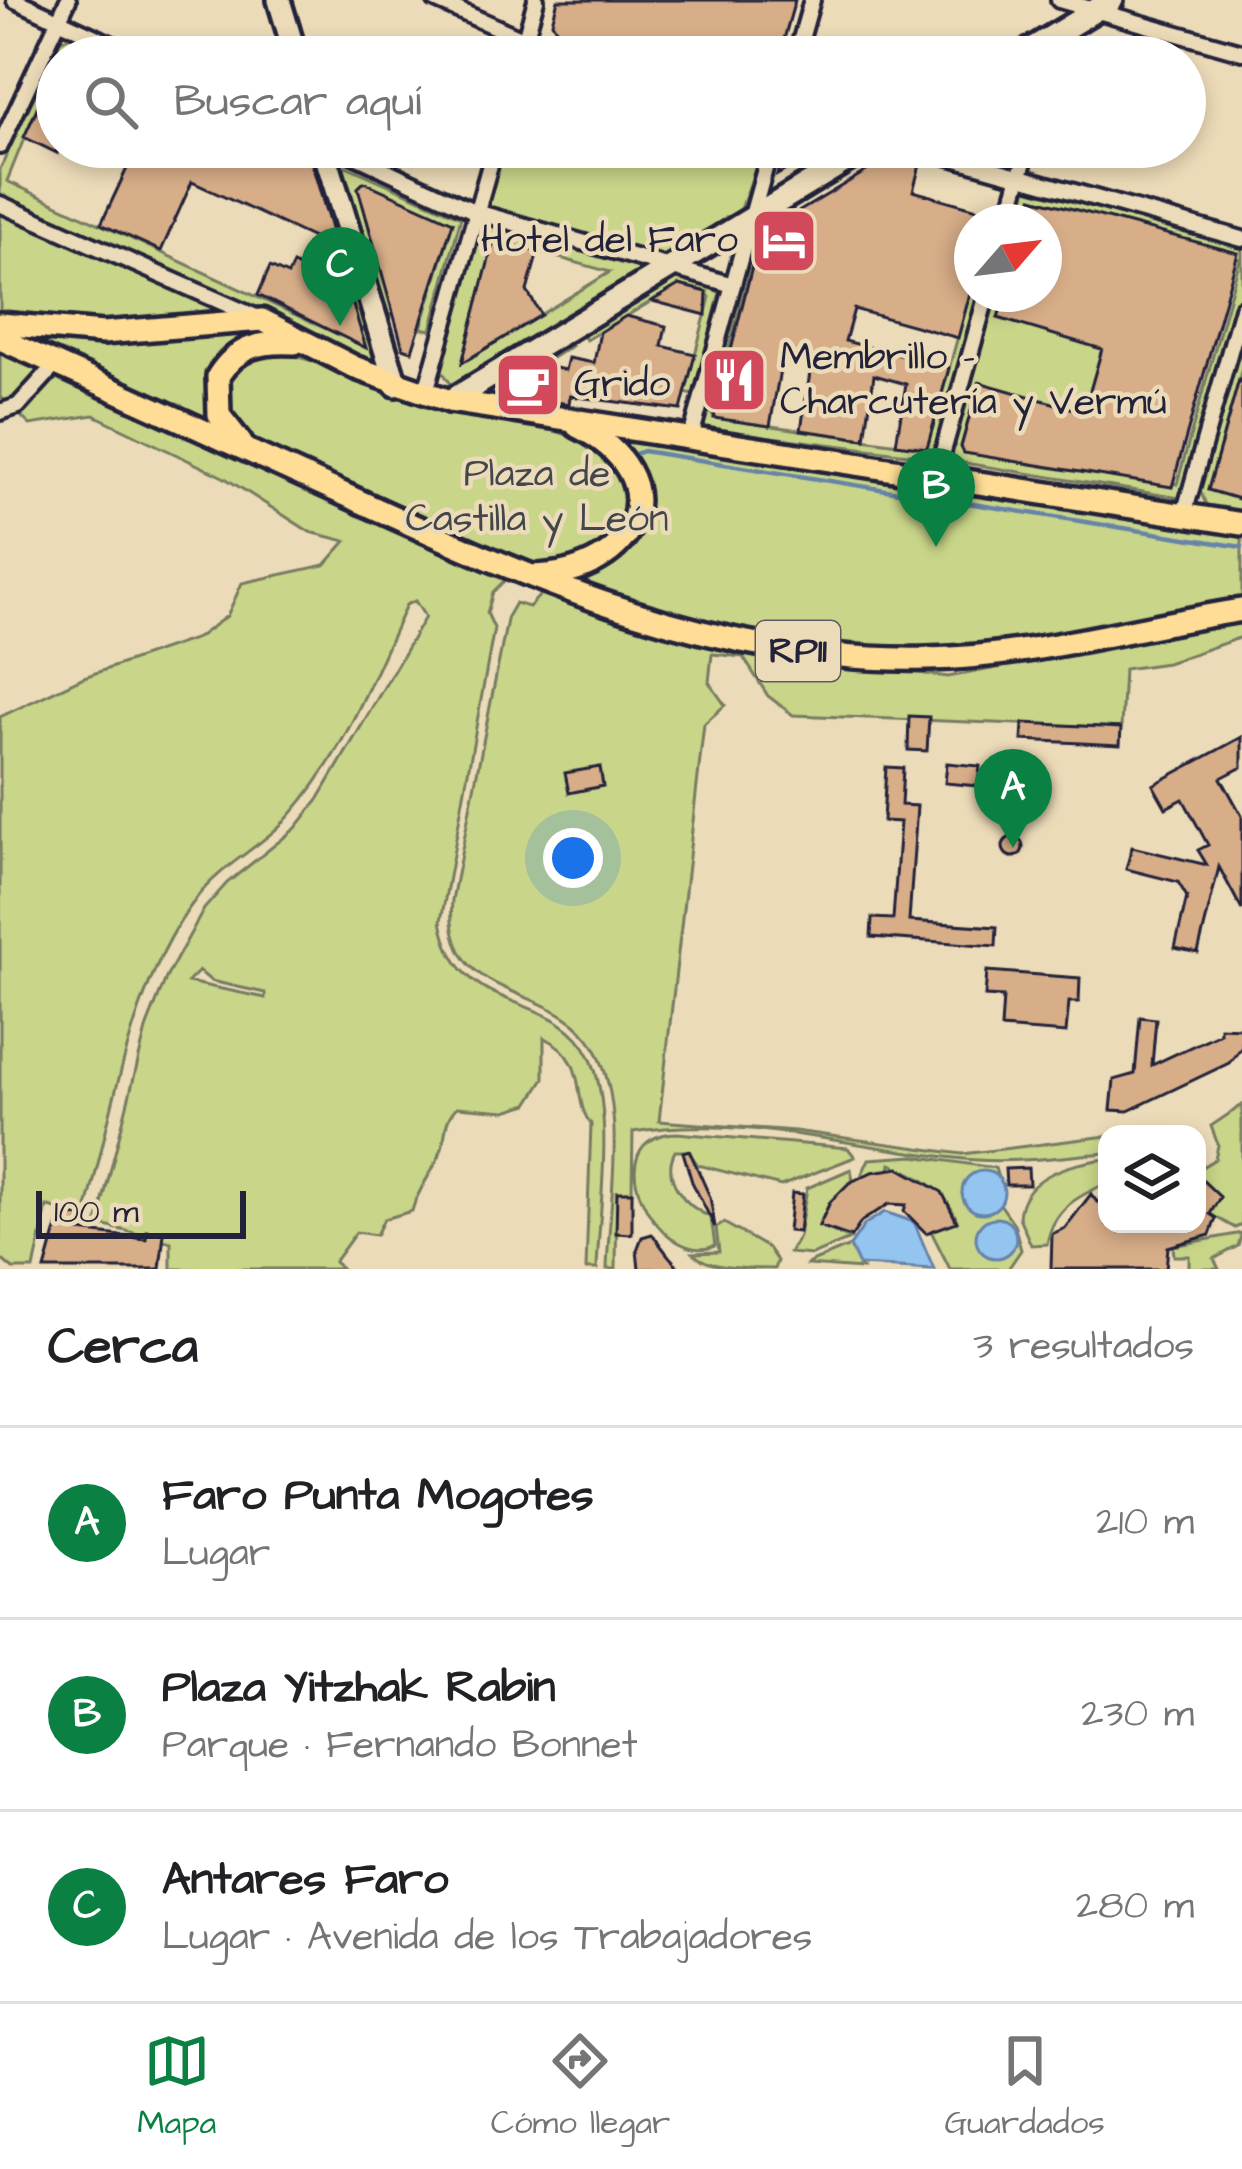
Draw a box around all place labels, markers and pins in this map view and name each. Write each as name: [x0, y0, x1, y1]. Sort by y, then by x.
hotel icon: Hotel del Faro: [749, 206, 819, 276]
place label: Hotel del Faro: [481, 214, 738, 268]
pin: C: [301, 227, 379, 326]
place label: Membrillo - Charcutería y Vermú: [780, 331, 1167, 431]
restaurant icon: Membrillo - Charcutería y Vermú: [699, 345, 769, 415]
cafe icon: Grido: [493, 350, 563, 420]
place label: Grido: [574, 358, 670, 412]
pin: B: [897, 448, 975, 547]
pin: A: [974, 749, 1052, 848]

